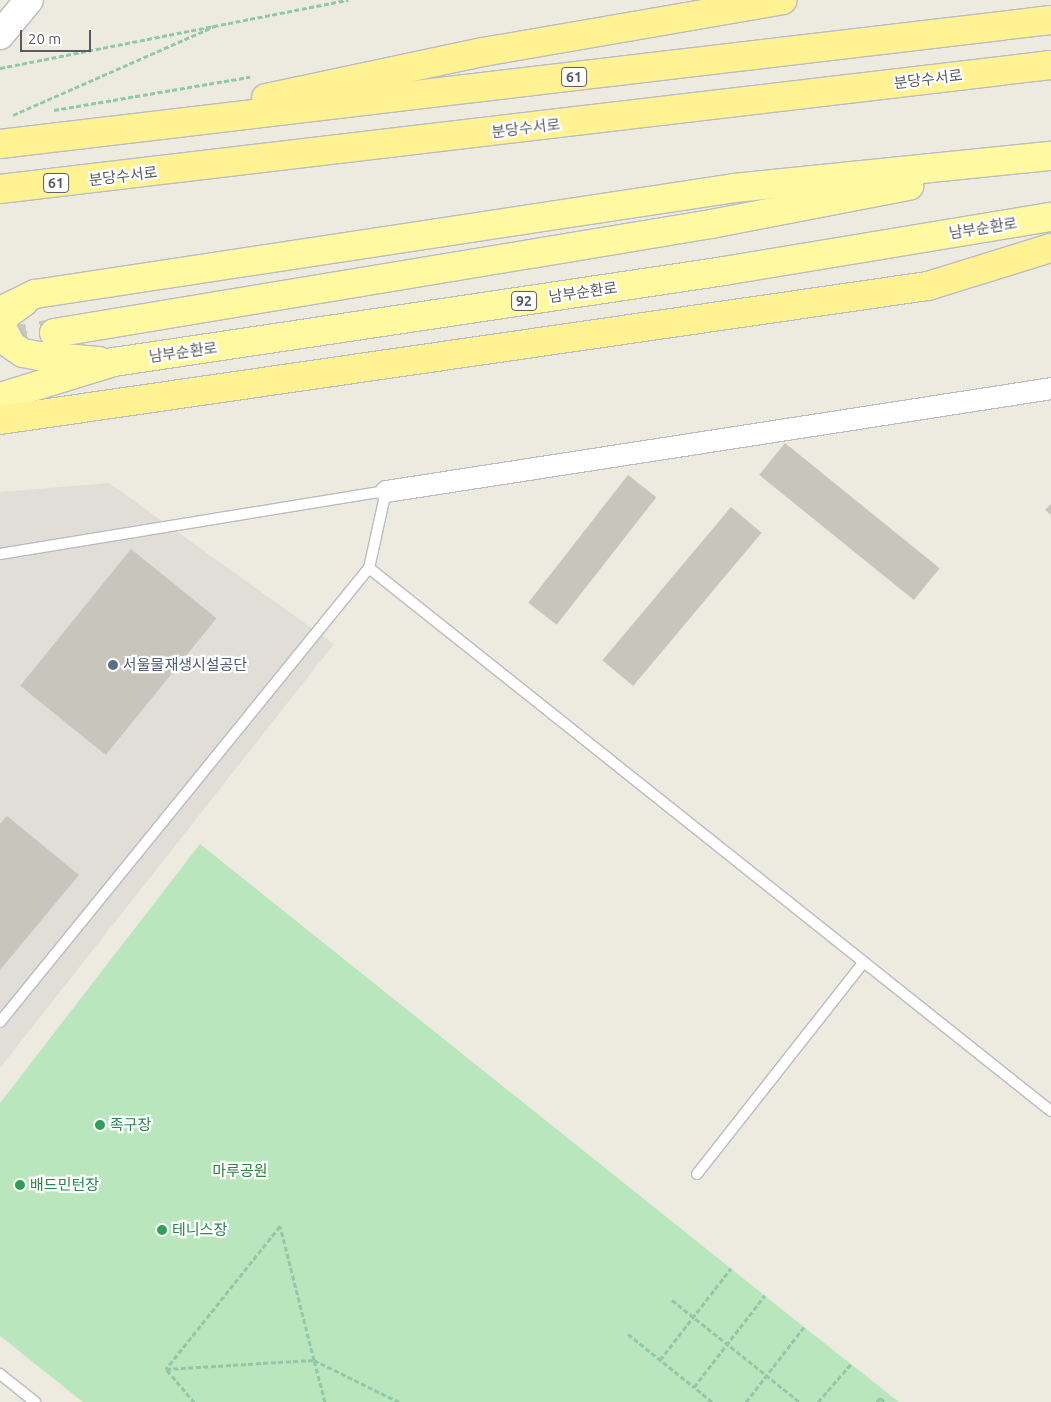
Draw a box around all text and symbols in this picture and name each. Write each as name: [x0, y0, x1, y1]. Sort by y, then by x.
scale bar: [22, 20, 94, 52]
text: 20 m: [28, 30, 61, 47]
road number: 61: [560, 66, 588, 88]
street label: 분당수서로: [893, 66, 963, 92]
street label: 분당수서로: [491, 115, 561, 141]
street label: 분당수서로: [88, 163, 158, 189]
road number: 61: [42, 172, 70, 194]
street label: 남부순환로: [948, 214, 1018, 242]
street label: 남부순환로: [548, 278, 618, 306]
road number: 92: [510, 290, 538, 312]
street label: 남부순환로: [148, 338, 218, 366]
place label: 서울물재생시설공단: [123, 656, 247, 674]
marker: 서울물재생시설공단: [107, 659, 119, 671]
place label: 족구장: [110, 1116, 151, 1134]
marker: 족구장: [94, 1119, 106, 1131]
park label: 마루공원: [212, 1162, 268, 1180]
place label: 배드민턴장: [30, 1176, 99, 1194]
marker: 배드민턴장: [14, 1179, 26, 1191]
place label: 테니스장: [172, 1221, 227, 1239]
marker: 테니스장: [156, 1224, 168, 1236]

